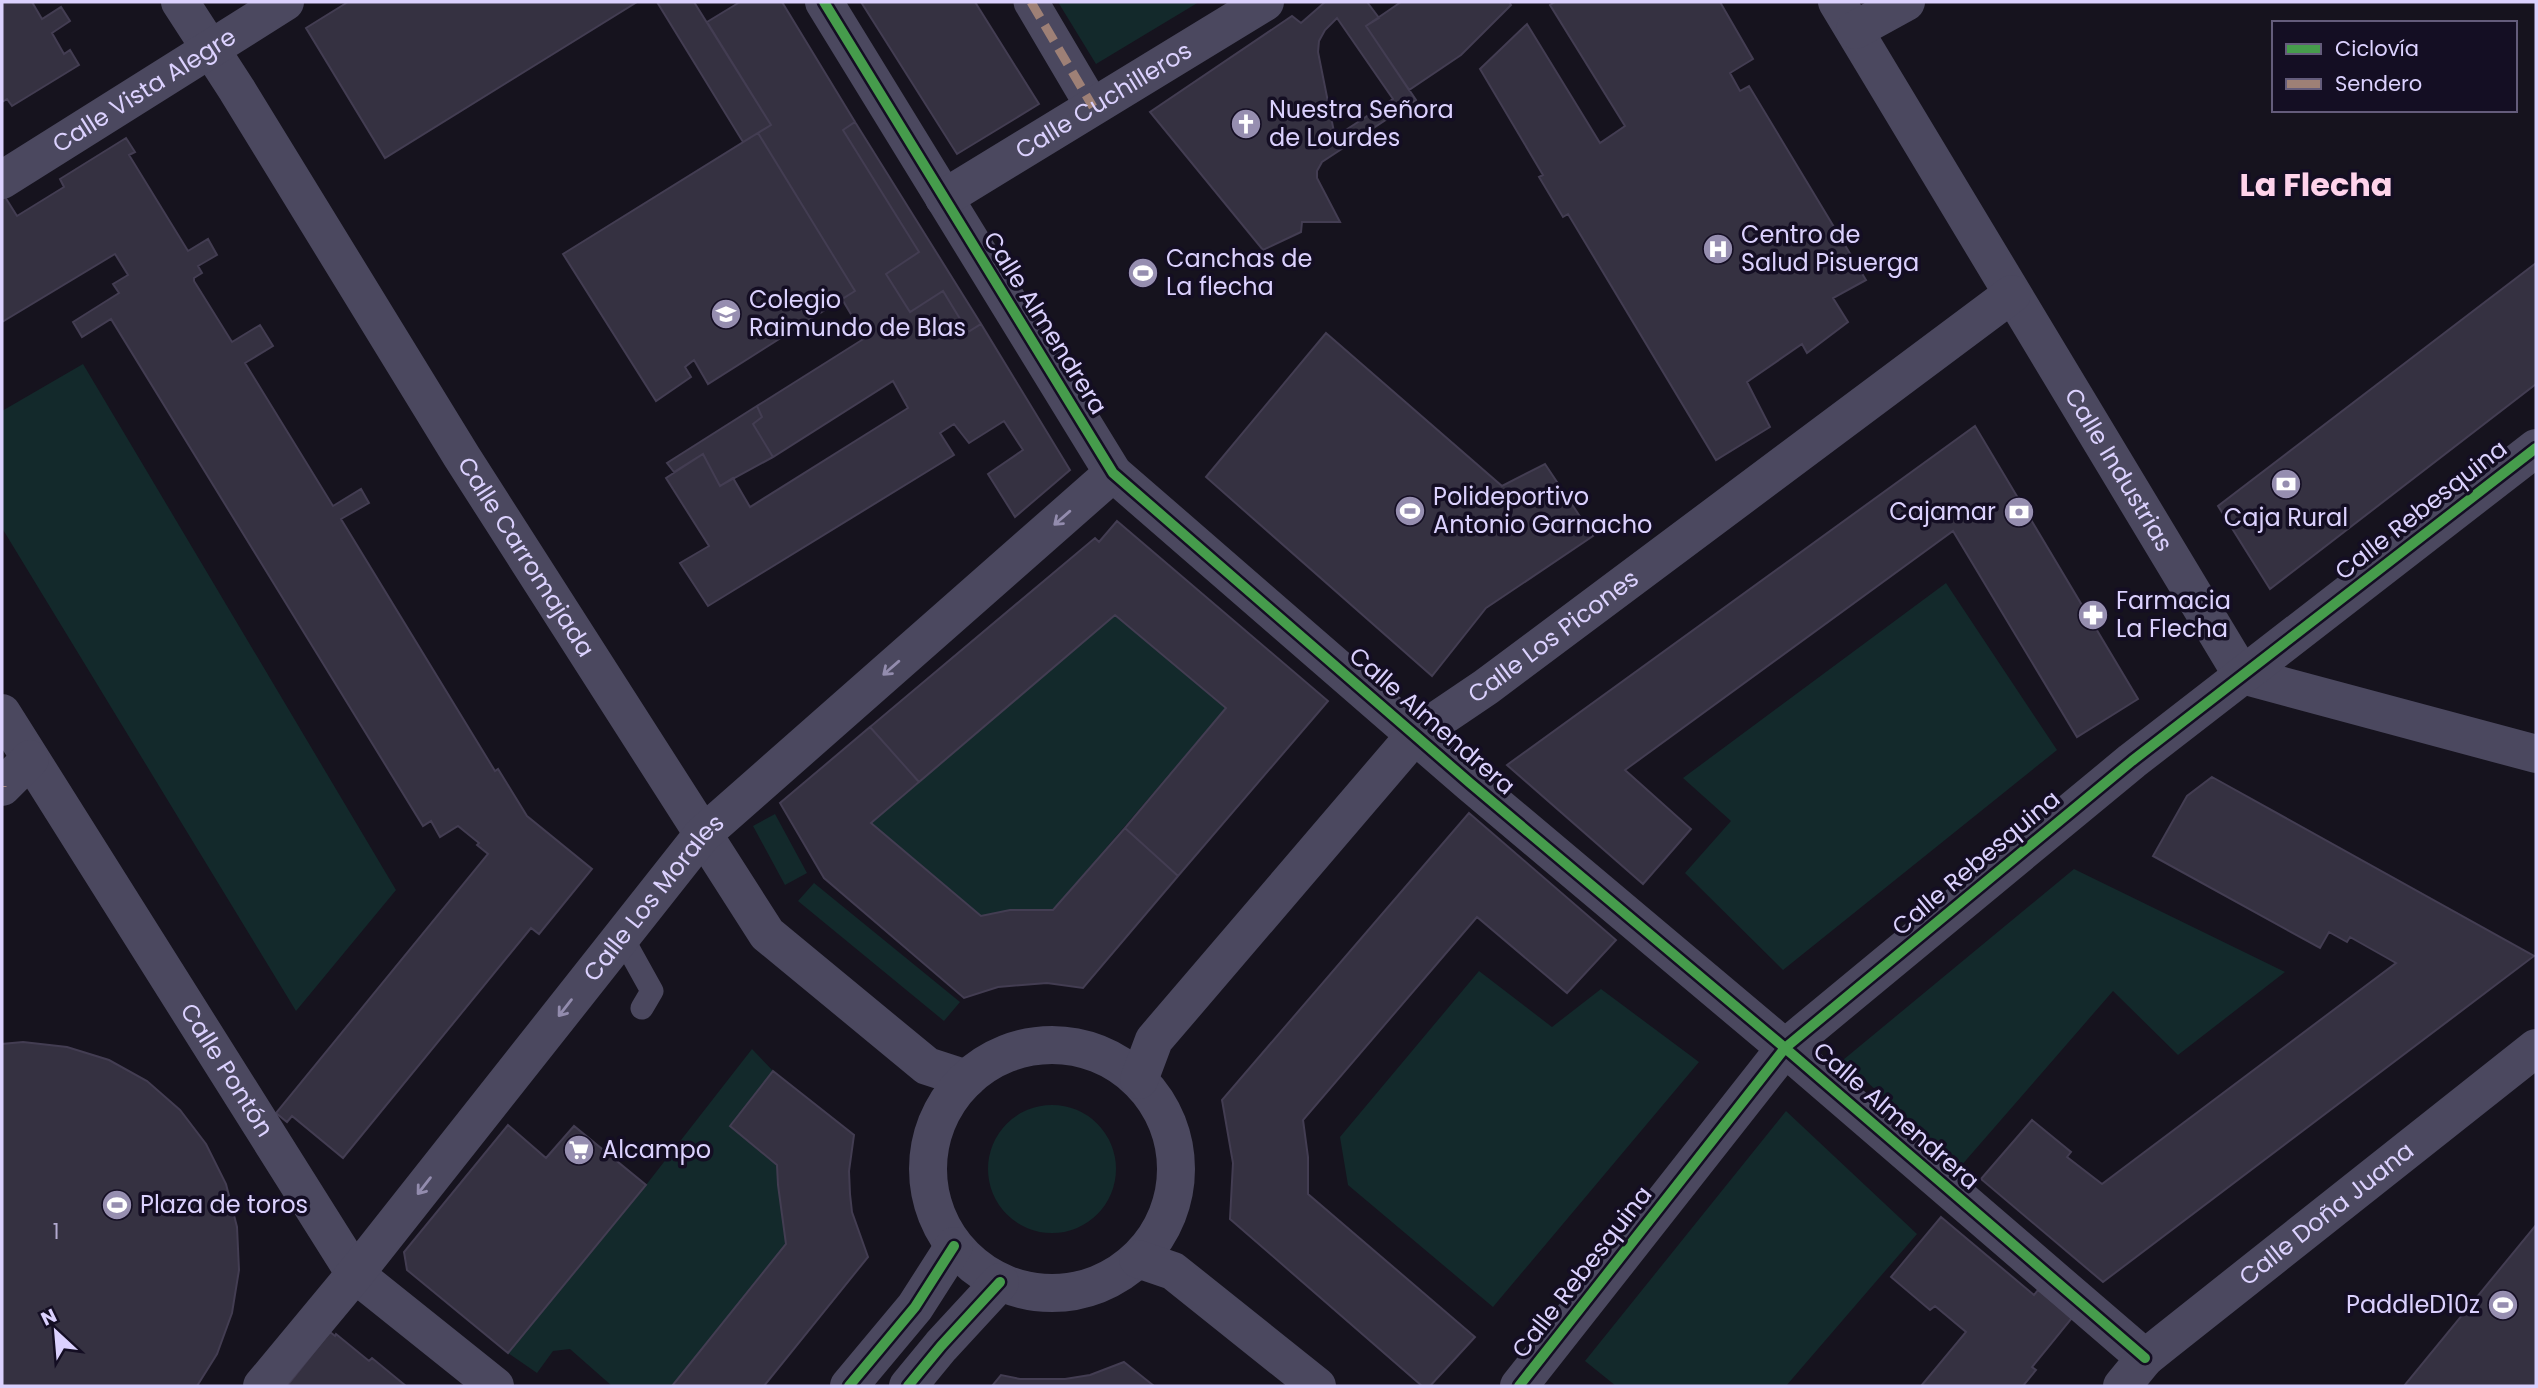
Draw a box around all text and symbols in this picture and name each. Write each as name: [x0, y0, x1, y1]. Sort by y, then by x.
street label: Calle Vista Alegre: [46, 20, 242, 160]
legend: [2272, 21, 2517, 112]
street label: Calle Cuchilleros: [1009, 34, 1198, 167]
text: Ciclovía: [2335, 34, 2419, 63]
text: Sendero: [2335, 69, 2422, 98]
place label: Nuestra Señora de Lourdes: [1269, 93, 1454, 154]
church icon: Nuestra Señora de Lourdes: [1229, 107, 1263, 141]
district label: La Flecha: [2239, 162, 2393, 207]
place label: Centro de Salud Pisuerga: [1741, 218, 1919, 279]
street label: Calle Almendrera: [976, 225, 1115, 421]
hospital icon: Centro de Salud Pisuerga: [1701, 232, 1735, 266]
place label: Canchas de La flecha: [1166, 242, 1312, 303]
sports icon: Canchas de La flecha: [1126, 256, 1160, 290]
place label: Colegio Raimundo de Blas: [749, 283, 966, 344]
school or university icon: Colegio Raimundo de Blas: [709, 297, 743, 331]
street label: Calle Industrias: [2057, 382, 2181, 558]
street label: Calle Rebesquina: [2328, 432, 2514, 587]
street label: Calle Carromajada: [450, 450, 603, 663]
bank icon: Caja Rural: [2269, 467, 2303, 501]
place label: Polideportivo Antonio Garnacho: [1433, 480, 1652, 541]
sports icon: Polideportivo Antonio Garnacho: [1393, 494, 1427, 528]
place label: Cajamar: [1889, 495, 1996, 528]
bank icon: Cajamar: [2002, 495, 2036, 529]
place label: Caja Rural: [2224, 501, 2348, 534]
one-way arrow: [1053, 510, 1071, 526]
street label: Calle Los Picones: [1461, 562, 1645, 711]
place label: Farmacia La Flecha: [2116, 584, 2231, 645]
pharmacy icon: Farmacia La Flecha: [2076, 598, 2110, 632]
street label: Calle Almendrera: [1342, 639, 1522, 802]
one-way arrow: [882, 660, 900, 676]
street label: Calle Rebesquina: [1885, 782, 2067, 943]
street label: Calle Los Morales: [575, 806, 731, 988]
street label: Calle Pontón: [173, 997, 282, 1143]
one-way arrow: [558, 998, 573, 1016]
street label: Calle Almendrera: [1806, 1034, 1986, 1197]
supermarket icon: Alcampo: [562, 1133, 596, 1167]
place label: Alcampo: [602, 1133, 711, 1166]
street label: Calle Doña Juana: [2232, 1134, 2420, 1293]
one-way arrow: [417, 1177, 432, 1195]
street label: Calle Rebesquina: [1504, 1179, 1659, 1365]
sports icon: Plaza de toros: [100, 1188, 134, 1222]
place label: Plaza de toros: [140, 1188, 308, 1221]
house number: 1: [53, 1217, 59, 1246]
place label: PaddleD10z: [2346, 1288, 2480, 1321]
sports icon: PaddleD10z: [2486, 1288, 2520, 1322]
north arrow: [21, 1297, 91, 1367]
text: N: [36, 1302, 61, 1332]

